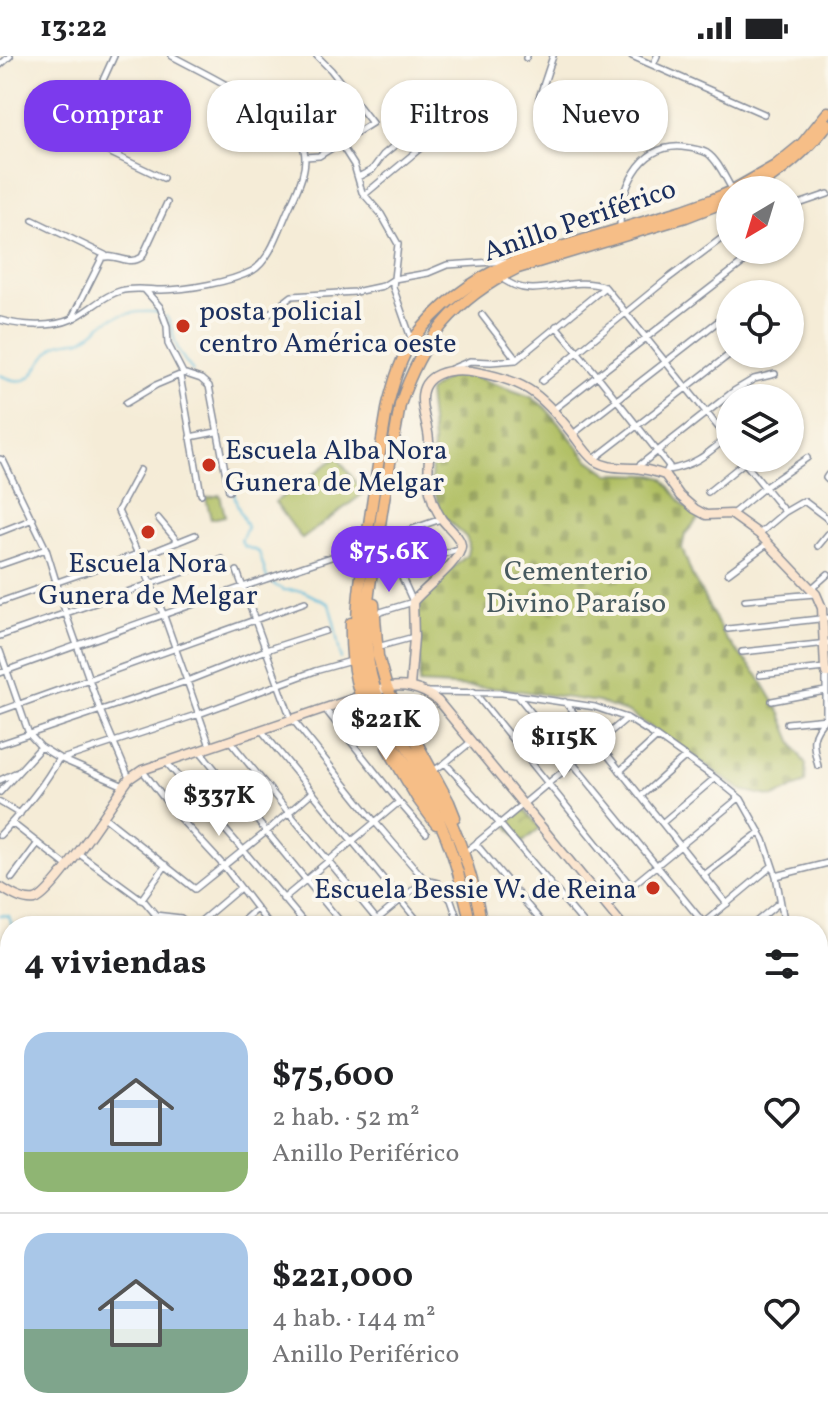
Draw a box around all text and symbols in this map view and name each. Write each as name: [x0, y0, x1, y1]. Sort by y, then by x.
text: 13:22: [40, 7, 107, 49]
chip: Comprar: [24, 80, 191, 152]
chip: Alquilar: [207, 80, 365, 152]
chip: Filtros: [381, 80, 517, 152]
chip: Nuevo: [533, 80, 668, 152]
street label: Anillo Periférico: [478, 170, 682, 273]
north arrow: [716, 176, 804, 264]
map controls: [716, 176, 804, 472]
button: locate: [716, 280, 804, 368]
place label: posta policial centro América oeste: [199, 293, 457, 364]
marker: posta policial centro América oeste: [174, 317, 192, 335]
button: layers: [716, 384, 804, 472]
place label: Escuela Alba Nora Gunera de Melgar: [225, 432, 448, 503]
marker: Escuela Alba Nora Gunera de Melgar: [200, 456, 218, 474]
marker: Escuela Nora Gunera de Melgar: [139, 523, 157, 541]
pin: $75.6K: [324, 526, 454, 594]
text: $75.6K: [349, 534, 429, 570]
place label: Escuela Nora Gunera de Melgar: [38, 545, 258, 616]
park label: Cementerio Divino Paraíso: [486, 553, 666, 624]
pin: $221K: [330, 694, 442, 762]
text: $221K: [351, 702, 421, 738]
pin: $115K: [508, 712, 620, 780]
text: $115K: [531, 720, 597, 756]
pin: $337K: [163, 770, 275, 838]
text: $337K: [183, 778, 255, 814]
place label: Escuela Bessie W. de Reina: [314, 871, 637, 910]
marker: Escuela Bessie W. de Reina: [644, 879, 662, 897]
text: 4 viviendas: [24, 941, 207, 988]
icon: filters: [760, 942, 804, 986]
text: $75,600: [272, 1053, 394, 1100]
icon: home: [88, 1064, 184, 1160]
icon: heart: [760, 1090, 804, 1134]
text: 2 hab. · 52 m²: [272, 1100, 420, 1136]
text: Anillo Periférico: [272, 1136, 459, 1172]
text: $221,000: [272, 1254, 413, 1301]
icon: home: [88, 1265, 184, 1361]
icon: heart: [760, 1291, 804, 1335]
text: 4 hab. · 144 m²: [272, 1301, 436, 1337]
text: Anillo Periférico: [272, 1337, 459, 1373]

